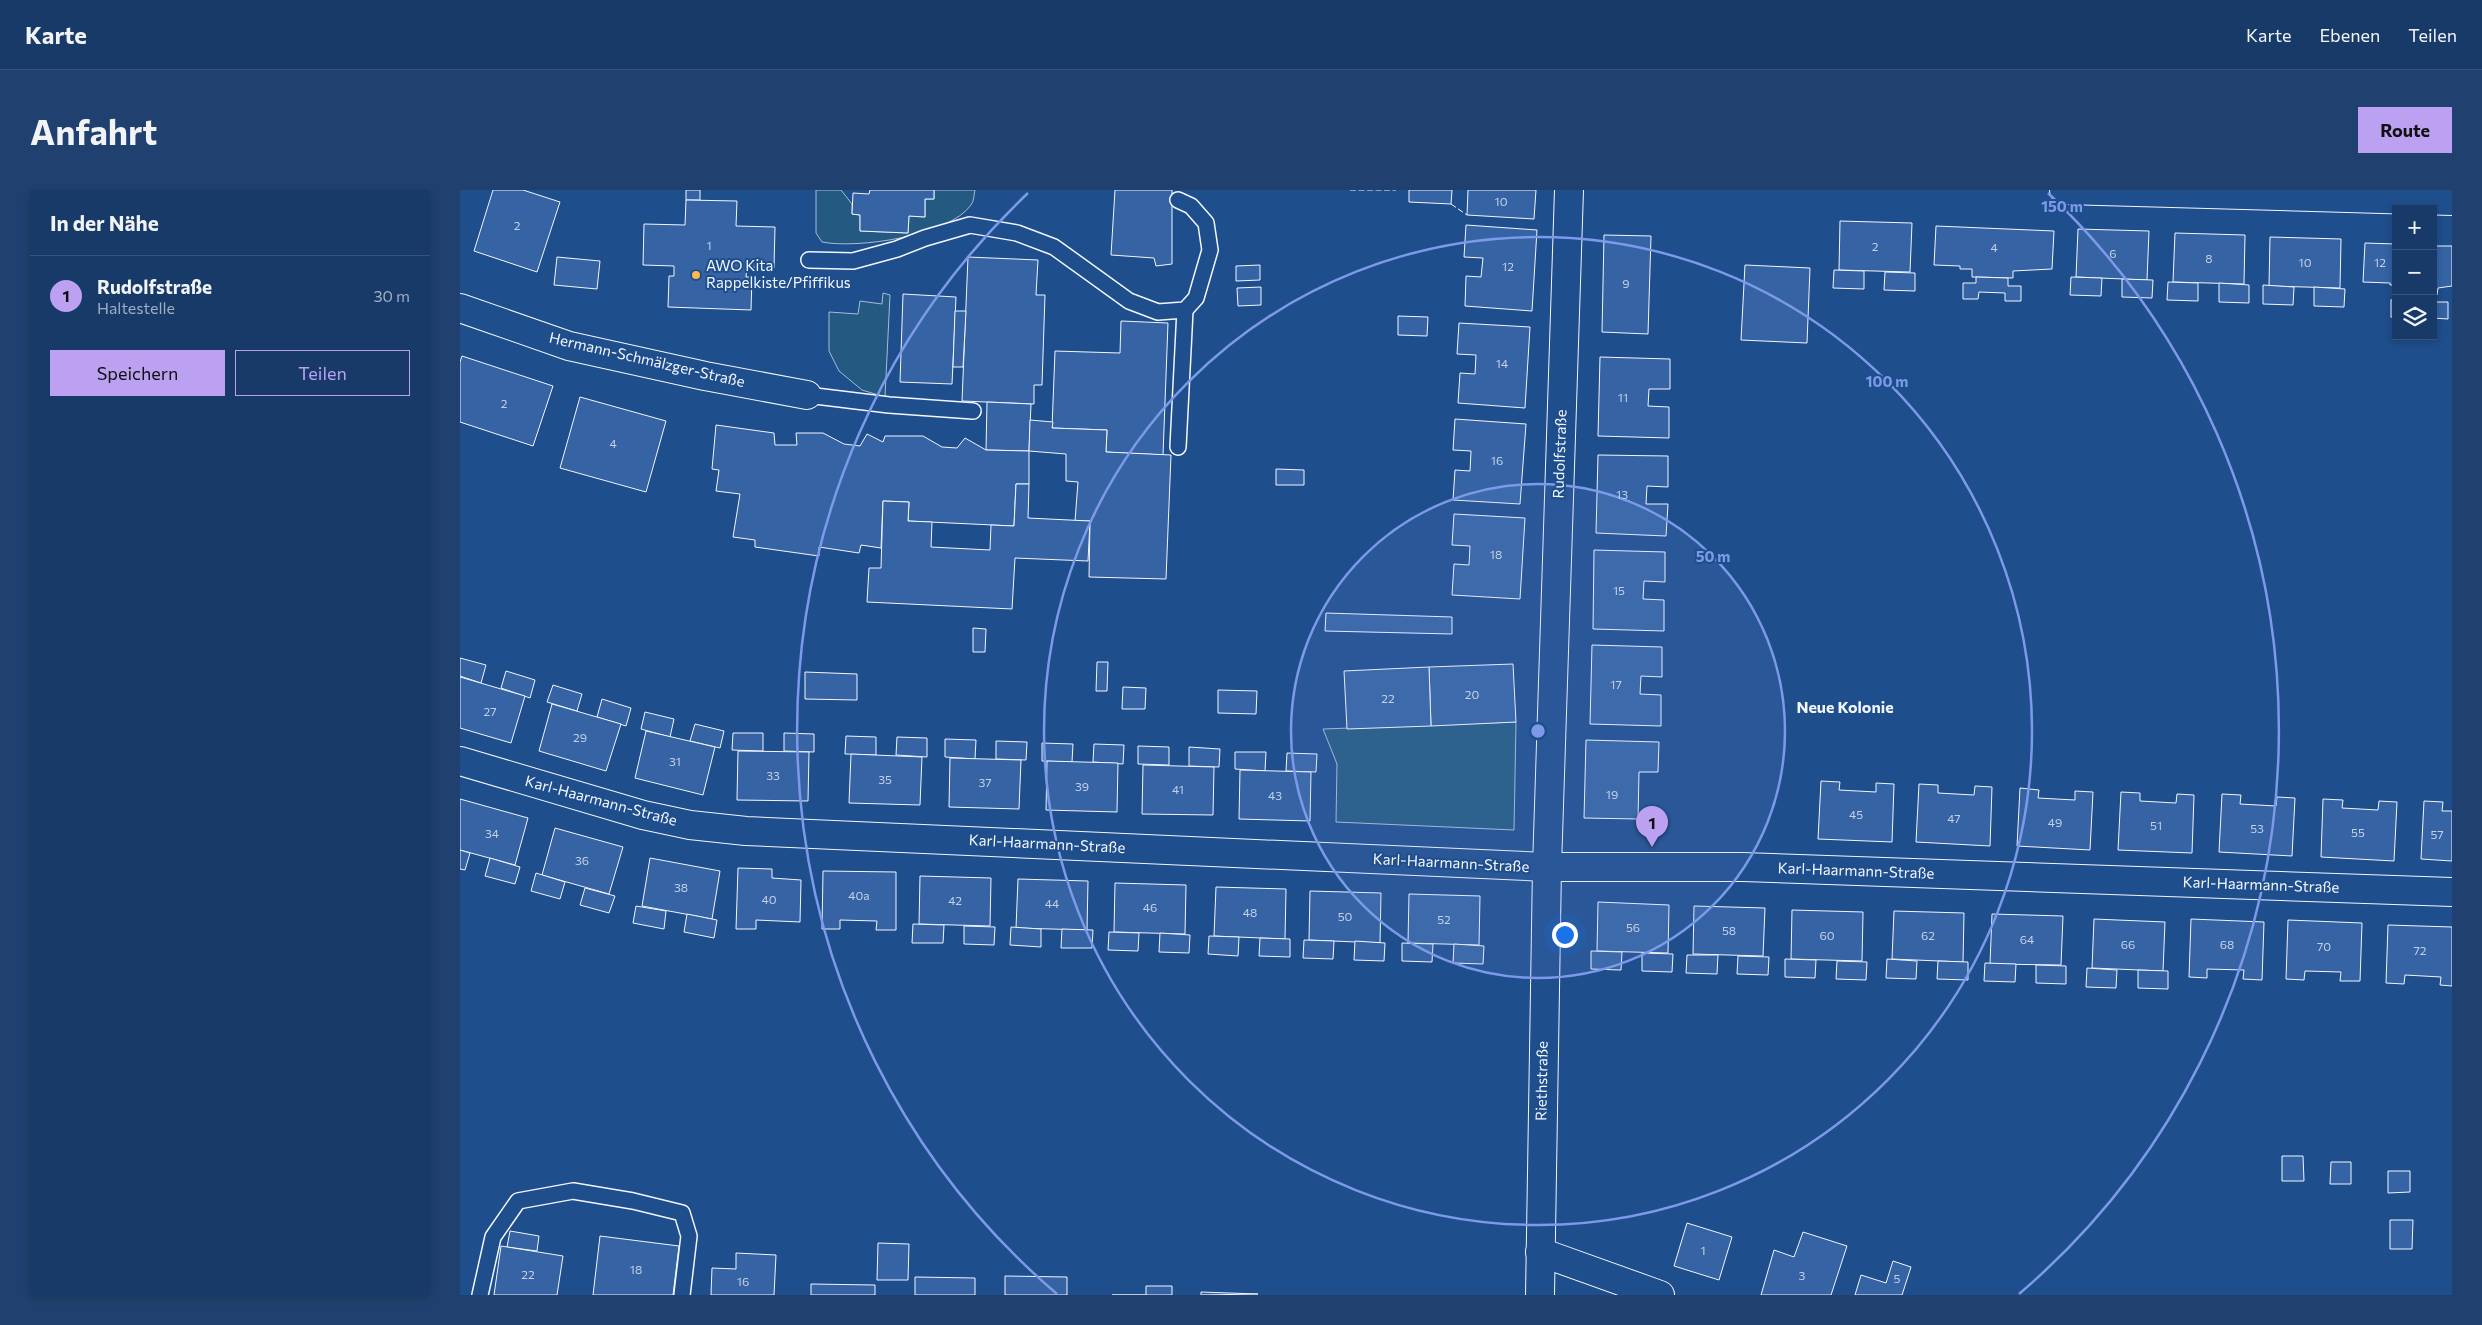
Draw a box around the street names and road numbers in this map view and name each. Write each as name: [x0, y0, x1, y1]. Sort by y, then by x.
street label: Hermann-Schmälzger-Straße: [548, 328, 747, 390]
street label: Rudolfstraße: [1548, 409, 1570, 499]
street label: Karl-Haarmann-Straße: [523, 771, 679, 829]
street label: Karl-Haarmann-Straße: [968, 830, 1126, 856]
street label: Karl-Haarmann-Straße: [1372, 849, 1530, 875]
street label: Karl-Haarmann-Straße: [1777, 858, 1935, 882]
street label: Karl-Haarmann-Straße: [2182, 872, 2340, 896]
street label: Riethstraße: [1531, 1041, 1551, 1121]

